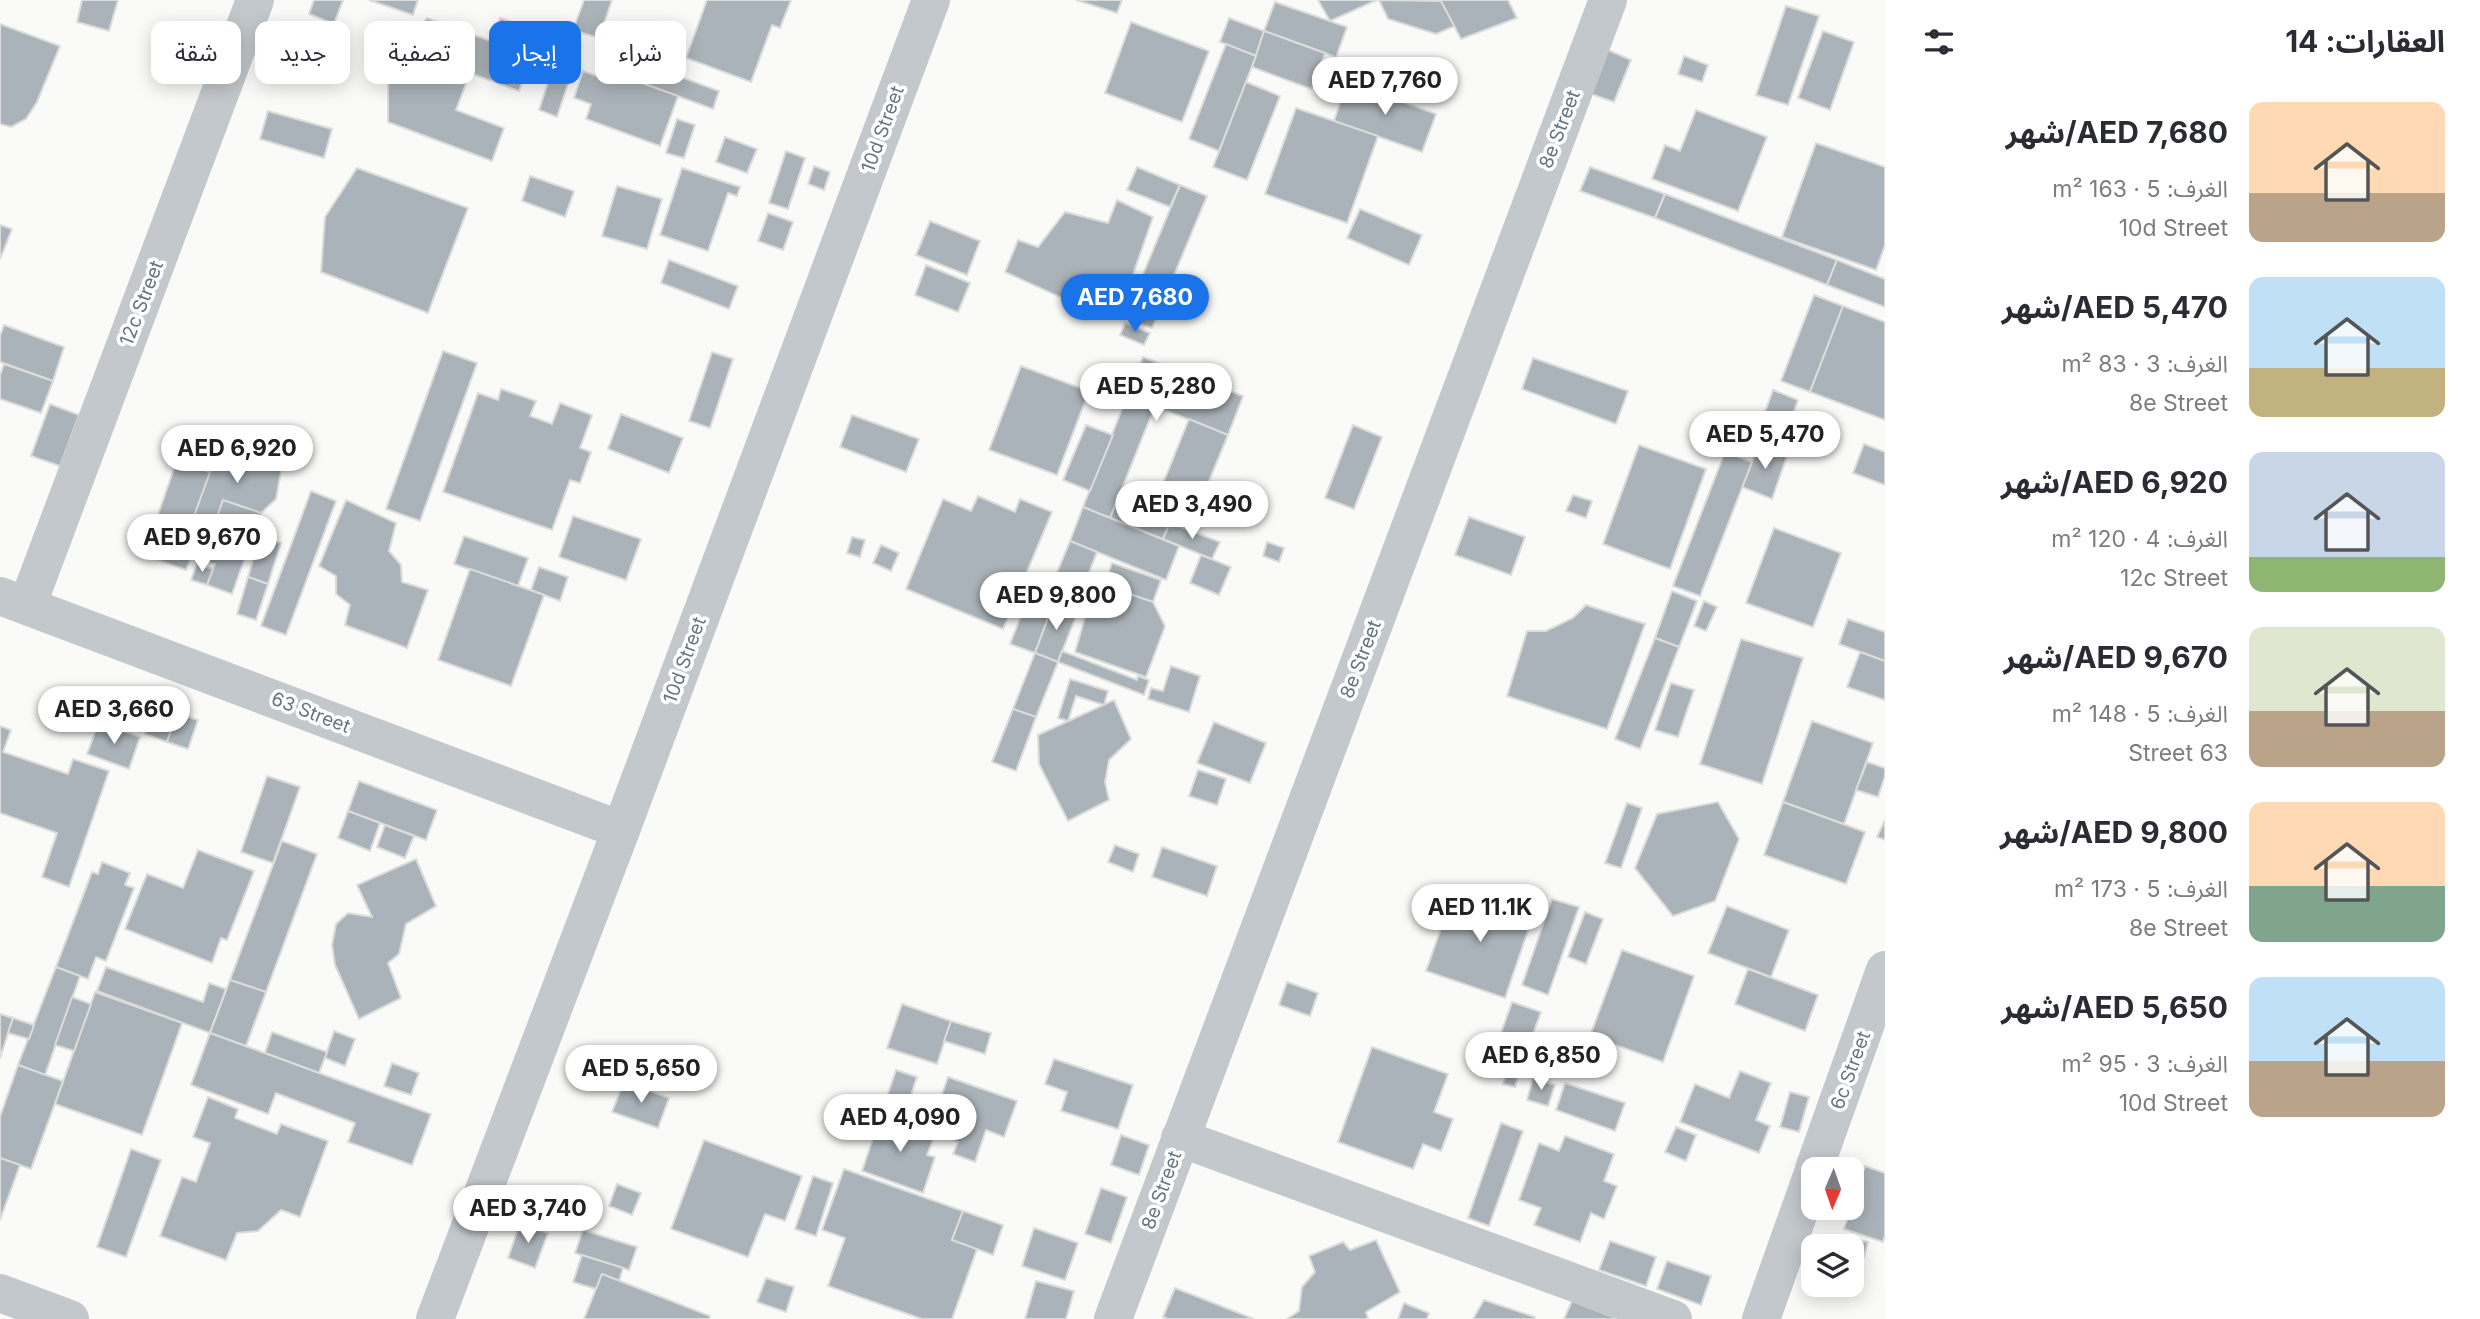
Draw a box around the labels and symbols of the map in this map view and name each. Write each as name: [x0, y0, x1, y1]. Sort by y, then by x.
pin: AED 7,760: [1305, 58, 1465, 117]
street label: 10d Street: [856, 83, 909, 176]
street label: 8e Street: [1534, 87, 1585, 171]
street label: 12c Street: [115, 257, 168, 349]
pin: AED 7,680: [1055, 274, 1215, 334]
pin: AED 5,280: [1076, 364, 1236, 423]
pin: AED 5,470: [1685, 412, 1845, 471]
pin: AED 6,920: [157, 426, 317, 485]
pin: AED 3,490: [1112, 482, 1272, 541]
pin: AED 9,670: [122, 514, 282, 574]
pin: AED 9,800: [976, 572, 1136, 632]
street label: 10d Street: [658, 614, 711, 707]
street label: 8e Street: [1335, 617, 1386, 701]
pin: AED 3,660: [34, 686, 194, 746]
street label: 63 Street: [268, 687, 353, 738]
pin: AED 11.1K: [1400, 884, 1560, 944]
street label: 6c Street: [1826, 1028, 1875, 1112]
pin: AED 6,850: [1461, 1032, 1621, 1092]
pin: AED 5,650: [561, 1046, 721, 1105]
pin: AED 4,090: [820, 1094, 980, 1154]
street label: 8e Street: [1137, 1148, 1186, 1233]
north arrow: [1801, 1157, 1864, 1220]
pin: AED 3,740: [448, 1186, 608, 1245]

